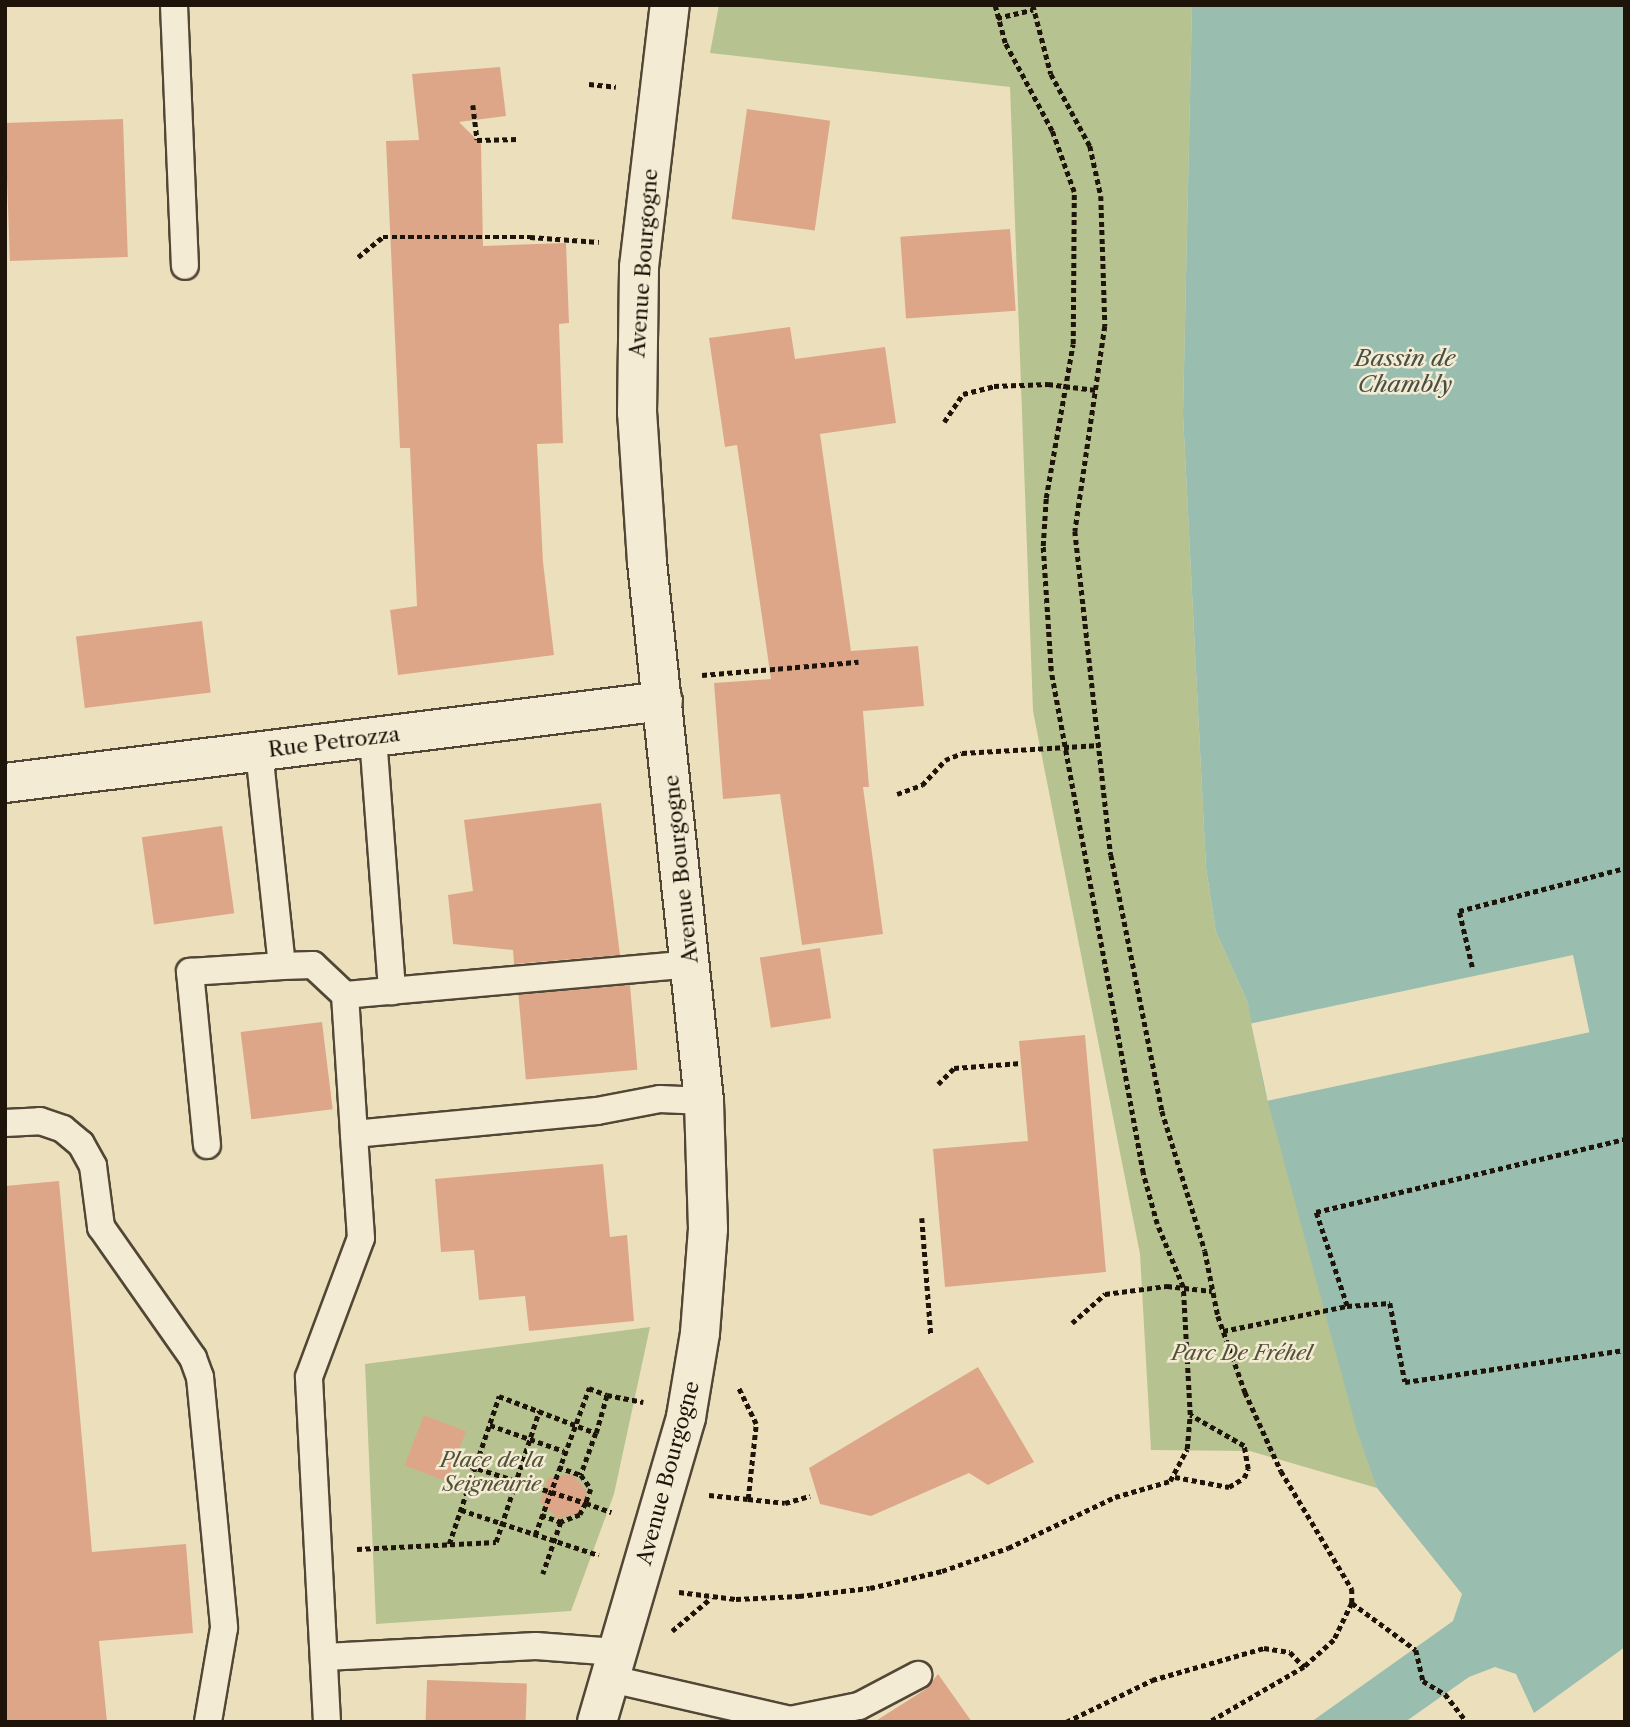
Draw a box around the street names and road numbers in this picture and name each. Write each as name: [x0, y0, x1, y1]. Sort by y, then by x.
street label: Avenue Bourgogne: [625, 168, 663, 358]
street label: Rue Petrozza: [267, 721, 401, 763]
street label: Avenue Bourgogne: [659, 774, 703, 964]
street label: Avenue Bourgogne: [631, 1378, 705, 1568]

